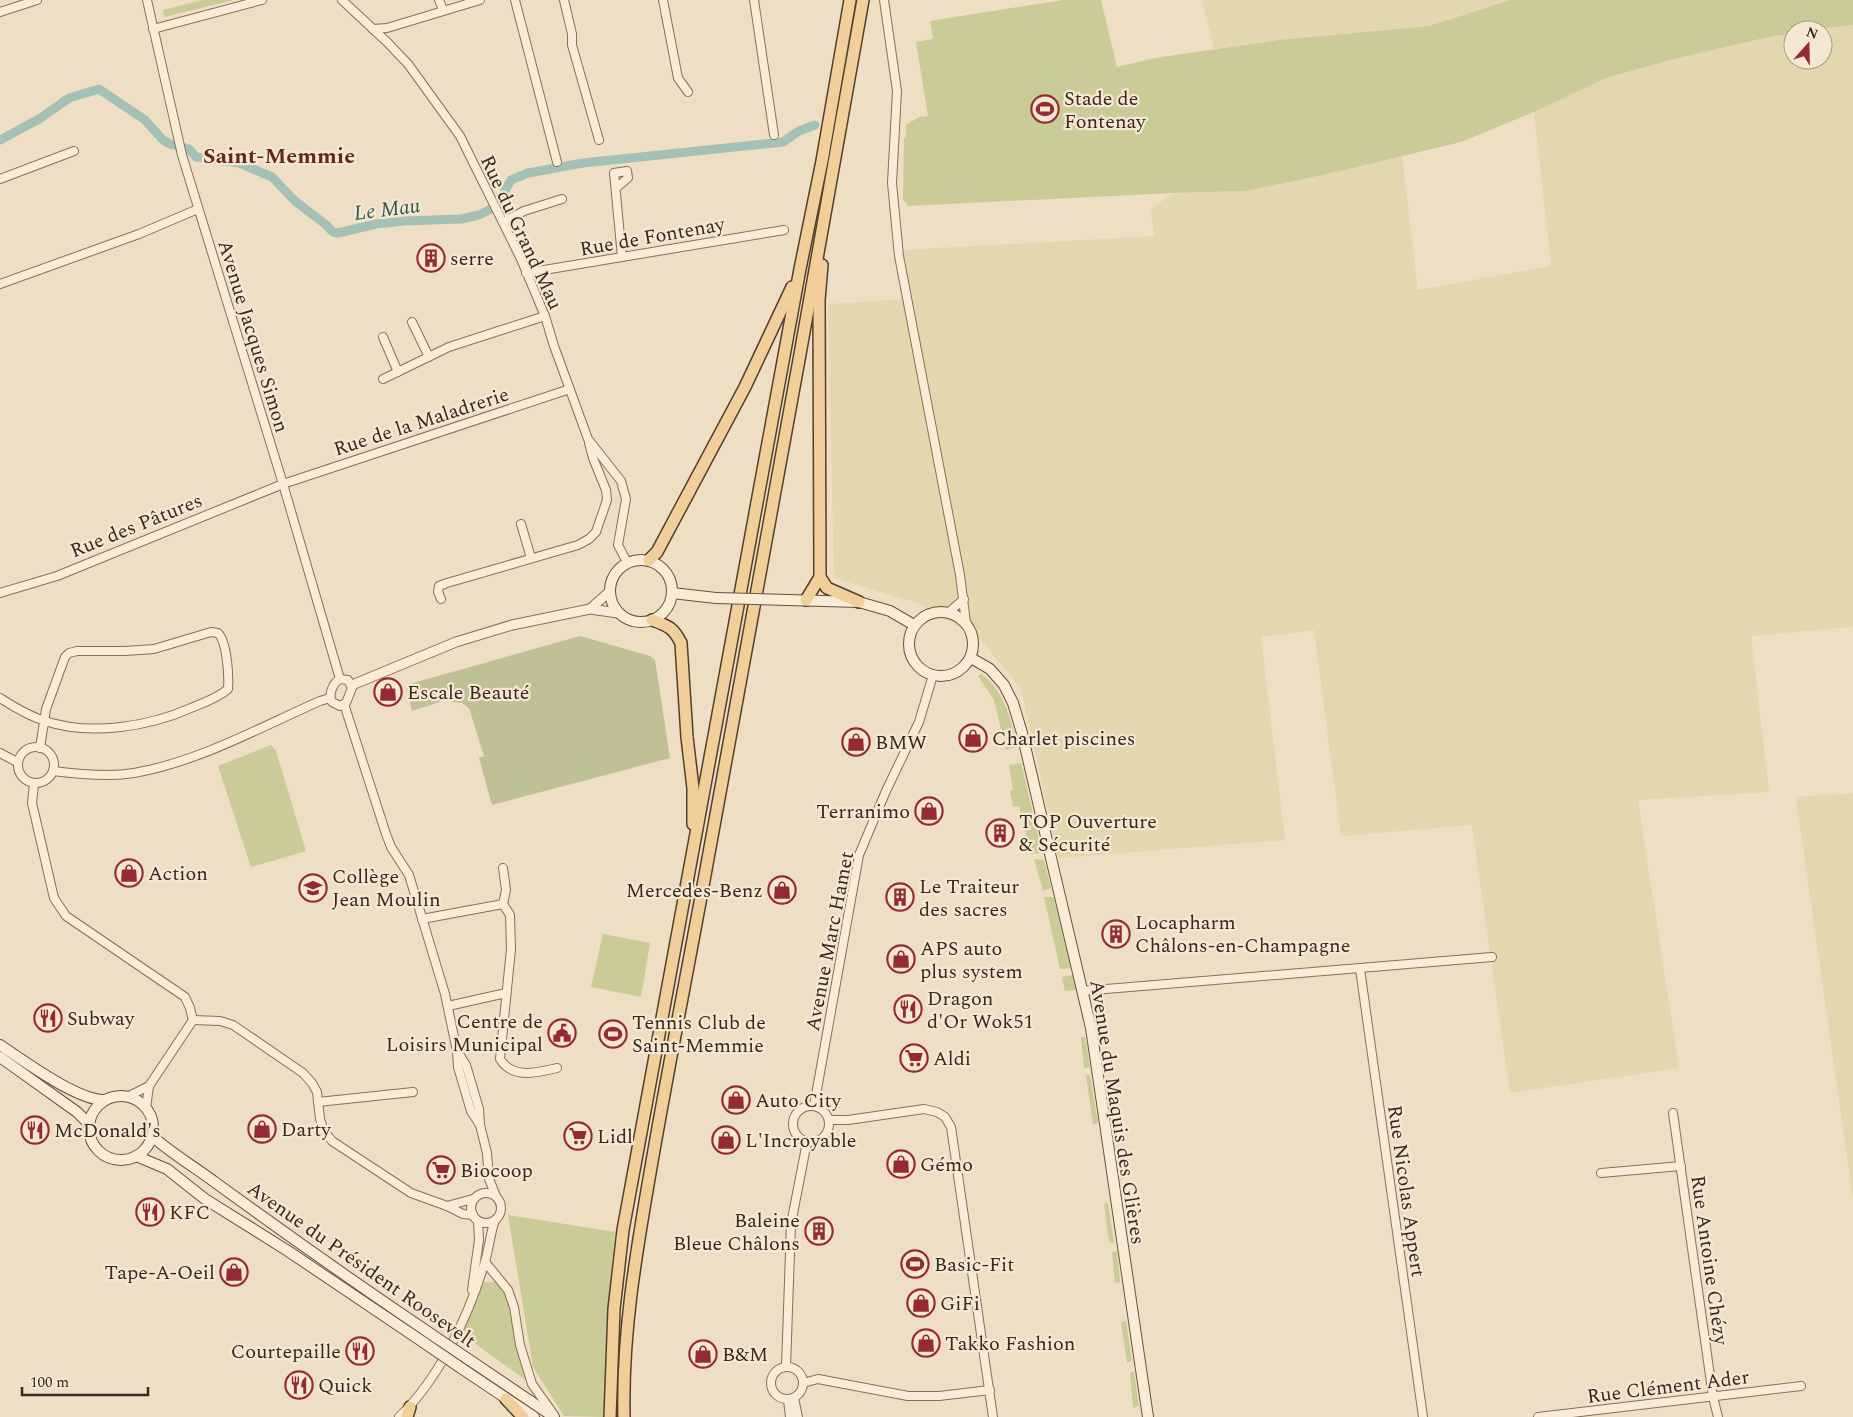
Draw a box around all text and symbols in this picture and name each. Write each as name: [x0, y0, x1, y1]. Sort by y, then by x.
north arrow: [1783, 20, 1833, 70]
text: N: [1803, 21, 1821, 45]
place label: Stade de Fontenay: [1064, 84, 1147, 137]
sports icon: Stade de Fontenay: [1030, 94, 1060, 124]
district label: Saint-Memmie: [203, 140, 355, 173]
street label: Rue du Grand Mau: [472, 150, 570, 315]
water label: Le Mau: [352, 190, 422, 230]
street label: Rue de Fontenay: [577, 209, 728, 264]
street label: Avenue Jacques Simon: [209, 236, 297, 436]
building icon: serre: [416, 243, 446, 273]
place label: serre: [450, 244, 494, 274]
street label: Rue de la Maladrerie: [330, 379, 513, 464]
street label: Rue des Pâtures: [66, 486, 207, 566]
shop icon: Escale Beauté: [373, 677, 403, 707]
place label: Escale Beauté: [407, 678, 530, 708]
shop icon: Charlet piscines: [958, 723, 988, 753]
place label: Charlet piscines: [992, 724, 1135, 754]
shop icon: BMW: [841, 727, 871, 757]
place label: BMW: [875, 728, 927, 758]
shop icon: Terranimo: [914, 796, 944, 826]
place label: Terranimo: [816, 797, 910, 827]
place label: TOP Ouverture & Sécurité: [1019, 807, 1157, 860]
building icon: TOP Ouverture & Sécurité: [985, 818, 1015, 848]
street label: Avenue Marc Hamet: [798, 849, 862, 1034]
shop icon: Action: [114, 858, 144, 888]
place label: Action: [148, 859, 208, 889]
place label: Collège Jean Moulin: [332, 862, 441, 915]
place label: Le Traiteur des sacres: [919, 872, 1019, 925]
school or university icon: Collège Jean Moulin: [298, 873, 328, 903]
shop icon: Mercedes-Benz: [767, 875, 797, 905]
place label: Mercedes-Benz: [626, 876, 763, 906]
building icon: Le Traiteur des sacres: [885, 882, 915, 912]
place label: Locapharm Châlons-en-Champagne: [1135, 908, 1350, 961]
building icon: Locapharm Châlons-en-Champagne: [1101, 919, 1131, 949]
place label: APS auto plus system: [920, 934, 1023, 987]
shop icon: APS auto plus system: [886, 944, 916, 974]
street label: Avenue du Maquis des Glières: [1081, 978, 1153, 1247]
place label: Dragon d'Or Wok51: [927, 984, 1033, 1037]
restaurant icon: Dragon d'Or Wok51: [893, 994, 923, 1024]
restaurant icon: Subway: [33, 1003, 63, 1033]
place label: Subway: [67, 1004, 136, 1034]
place label: Centre de Loisirs Municipal: [386, 1007, 543, 1060]
place label: Tennis Club de Saint-Memmie: [632, 1008, 766, 1061]
public building icon: Centre de Loisirs Municipal: [547, 1018, 577, 1048]
sports icon: Tennis Club de Saint-Memmie: [598, 1019, 628, 1049]
supermarket icon: Aldi: [899, 1043, 929, 1073]
place label: Aldi: [933, 1044, 971, 1074]
shop icon: Auto City: [721, 1085, 751, 1115]
place label: Auto City: [755, 1086, 843, 1116]
street label: Rue Nicolas Appert: [1379, 1103, 1433, 1279]
shop icon: Darty: [247, 1114, 277, 1144]
restaurant icon: McDonald's: [20, 1115, 50, 1145]
place label: Darty: [281, 1115, 332, 1145]
place label: McDonald's: [54, 1116, 161, 1146]
supermarket icon: Lidl: [563, 1121, 593, 1151]
place label: Lidl: [597, 1122, 633, 1152]
shop icon: L'Incroyable: [711, 1125, 741, 1155]
place label: L'Incroyable: [745, 1126, 856, 1156]
shop icon: Gémo: [886, 1149, 916, 1179]
place label: Gémo: [920, 1150, 973, 1180]
supermarket icon: Biocoop: [426, 1155, 456, 1185]
place label: Biocoop: [460, 1156, 533, 1186]
street label: Rue Antoine Chézy: [1682, 1173, 1736, 1348]
street label: Avenue du Président Roosevelt: [241, 1174, 482, 1356]
restaurant icon: KFC: [135, 1197, 165, 1227]
place label: KFC: [169, 1198, 210, 1228]
place label: Baleine Bleue Châlons: [673, 1206, 800, 1259]
building icon: Baleine Bleue Châlons: [804, 1216, 834, 1246]
sports icon: Basic-Fit: [900, 1249, 930, 1279]
place label: Basic-Fit: [934, 1250, 1014, 1280]
shop icon: Tape-A-Oeil: [219, 1257, 249, 1287]
place label: Tape-A-Oeil: [104, 1258, 215, 1288]
shop icon: GiFi: [906, 1288, 936, 1318]
place label: GiFi: [940, 1289, 980, 1319]
shop icon: Takko Fashion: [911, 1328, 941, 1358]
place label: Takko Fashion: [945, 1329, 1075, 1359]
restaurant icon: Courtepaille: [345, 1336, 375, 1366]
place label: Courtepaille: [231, 1337, 341, 1367]
shop icon: B&M: [688, 1339, 718, 1369]
place label: B&M: [722, 1340, 768, 1370]
street label: Rue Clément Ader: [1585, 1362, 1751, 1412]
scale bar: [22, 1364, 149, 1396]
restaurant icon: Quick: [284, 1370, 314, 1400]
text: 100 m: [30, 1371, 69, 1394]
place label: Quick: [318, 1371, 372, 1401]

